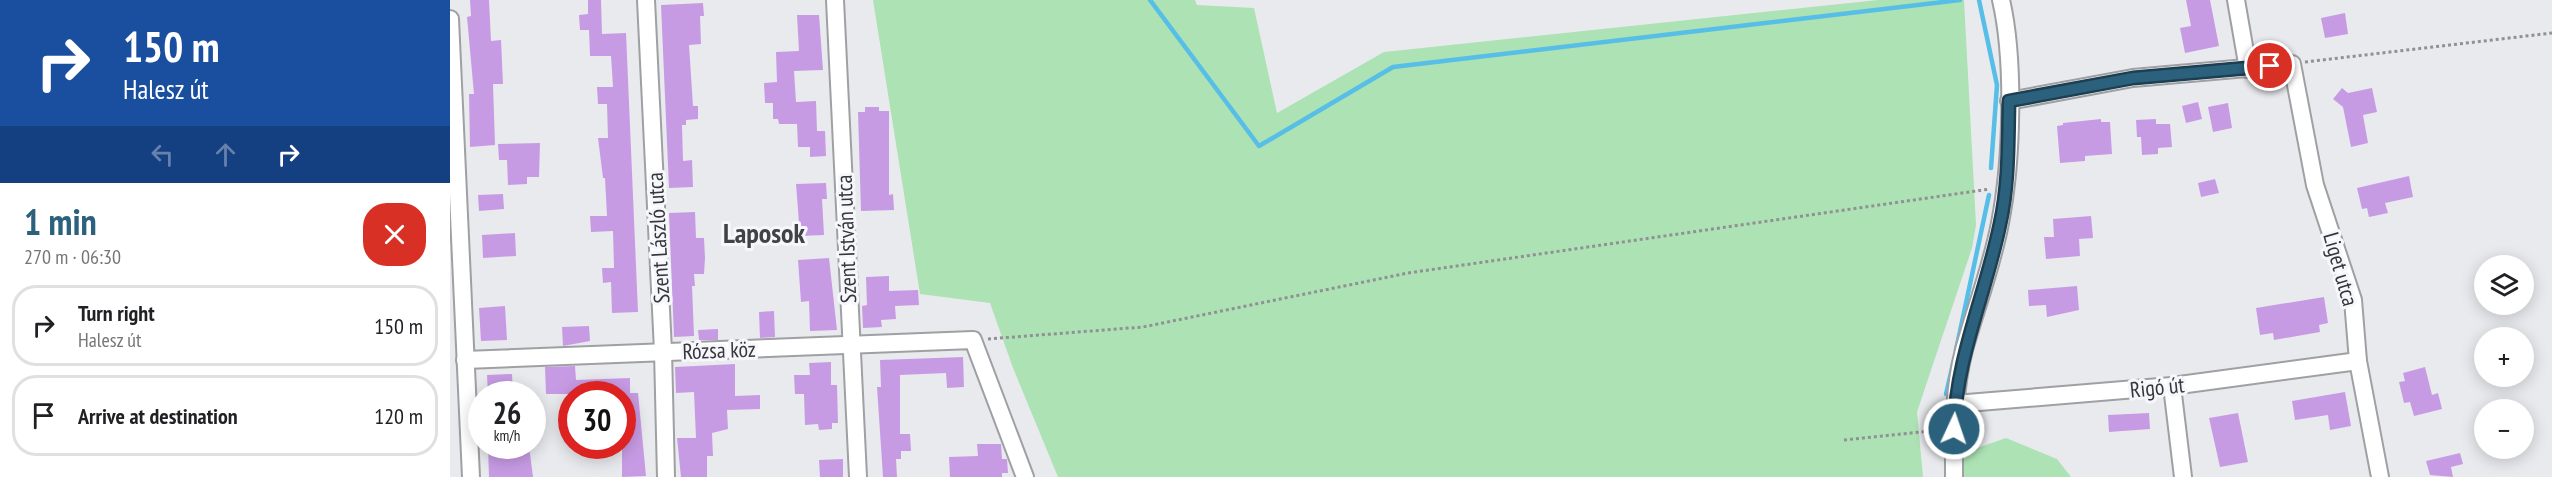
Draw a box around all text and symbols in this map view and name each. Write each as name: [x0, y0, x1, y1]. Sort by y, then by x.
text: 150 m: [123, 19, 220, 74]
icon: right: [24, 24, 102, 102]
pin: [2244, 40, 2295, 91]
icon: arrive: [2253, 49, 2286, 82]
text: Halesz út: [123, 72, 209, 106]
icon: left: [146, 138, 179, 171]
icon: ahead: [209, 138, 242, 171]
icon: right: [272, 138, 305, 171]
street label: Szent László utca: [641, 172, 675, 304]
street label: Szent István utca: [830, 174, 862, 304]
text: 1 min: [24, 198, 97, 245]
button: close: [363, 203, 426, 266]
district label: Laposok: [723, 214, 806, 251]
street label: Liget utca: [2317, 229, 2365, 309]
text: 270 m · 06:30: [24, 244, 121, 270]
map controls: [2474, 255, 2534, 459]
button: layers: [2474, 255, 2534, 315]
text: Turn right: [78, 299, 155, 327]
icon: right: [27, 309, 60, 342]
text: 150 m: [374, 312, 423, 340]
text: Halesz út: [78, 327, 142, 353]
button: +: [2474, 327, 2534, 387]
street label: Rózsa köz: [682, 335, 756, 365]
street label: Rigó út: [2128, 370, 2186, 404]
speed limit sign: 30: [558, 381, 636, 459]
text: 26: [493, 393, 521, 432]
position arrow: [1922, 397, 1986, 461]
icon: arrive: [27, 399, 60, 432]
button: −: [2474, 399, 2534, 459]
text: Arrive at destination: [78, 402, 238, 430]
text: 120 m: [374, 402, 423, 430]
text: km/h: [494, 426, 520, 445]

